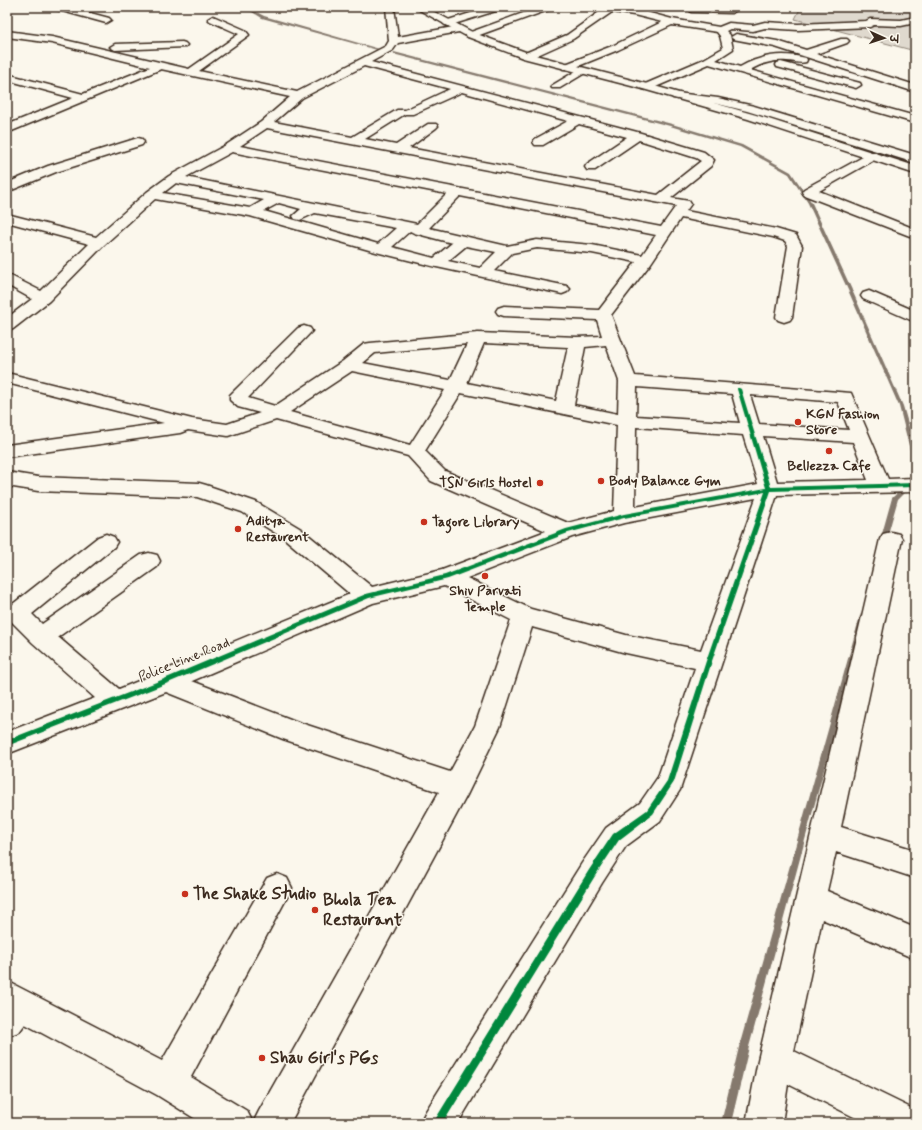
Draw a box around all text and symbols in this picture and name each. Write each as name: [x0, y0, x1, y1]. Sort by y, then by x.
north arrow: [864, 18, 904, 58]
text: उ: [886, 33, 900, 44]
place label: KGN Fashion Store: [806, 405, 880, 439]
marker: KGN Fashion Store: [793, 417, 803, 427]
marker: Bellezza Cafe: [824, 446, 834, 456]
place label: Bellezza Cafe: [787, 457, 871, 475]
place label: Body Balance Gym: [609, 472, 721, 490]
place label: TSN Girls Hostel: [439, 474, 532, 492]
marker: Body Balance Gym: [596, 476, 606, 486]
marker: TSN Girls Hostel: [535, 478, 545, 488]
place label: Aditya Restaurent: [246, 512, 309, 546]
place label: Tagore Library: [432, 513, 519, 534]
marker: Tagore Library: [419, 517, 429, 527]
marker: Aditya Restaurent: [233, 524, 243, 534]
marker: Shiv Parvati Temple: [480, 571, 490, 581]
place label: Shiv Parvati Temple: [449, 582, 521, 616]
street label: Police Line Road: [136, 633, 232, 687]
place label: The Shake Studio: [193, 883, 316, 905]
marker: The Shake Studio: [180, 889, 190, 899]
place label: Bhola Tea Restaurant: [323, 889, 402, 931]
marker: Bhola Tea Restaurant: [310, 905, 320, 915]
place label: Shau Girl's PGs: [270, 1047, 379, 1069]
marker: Shau Girl's PGs: [257, 1053, 267, 1063]

